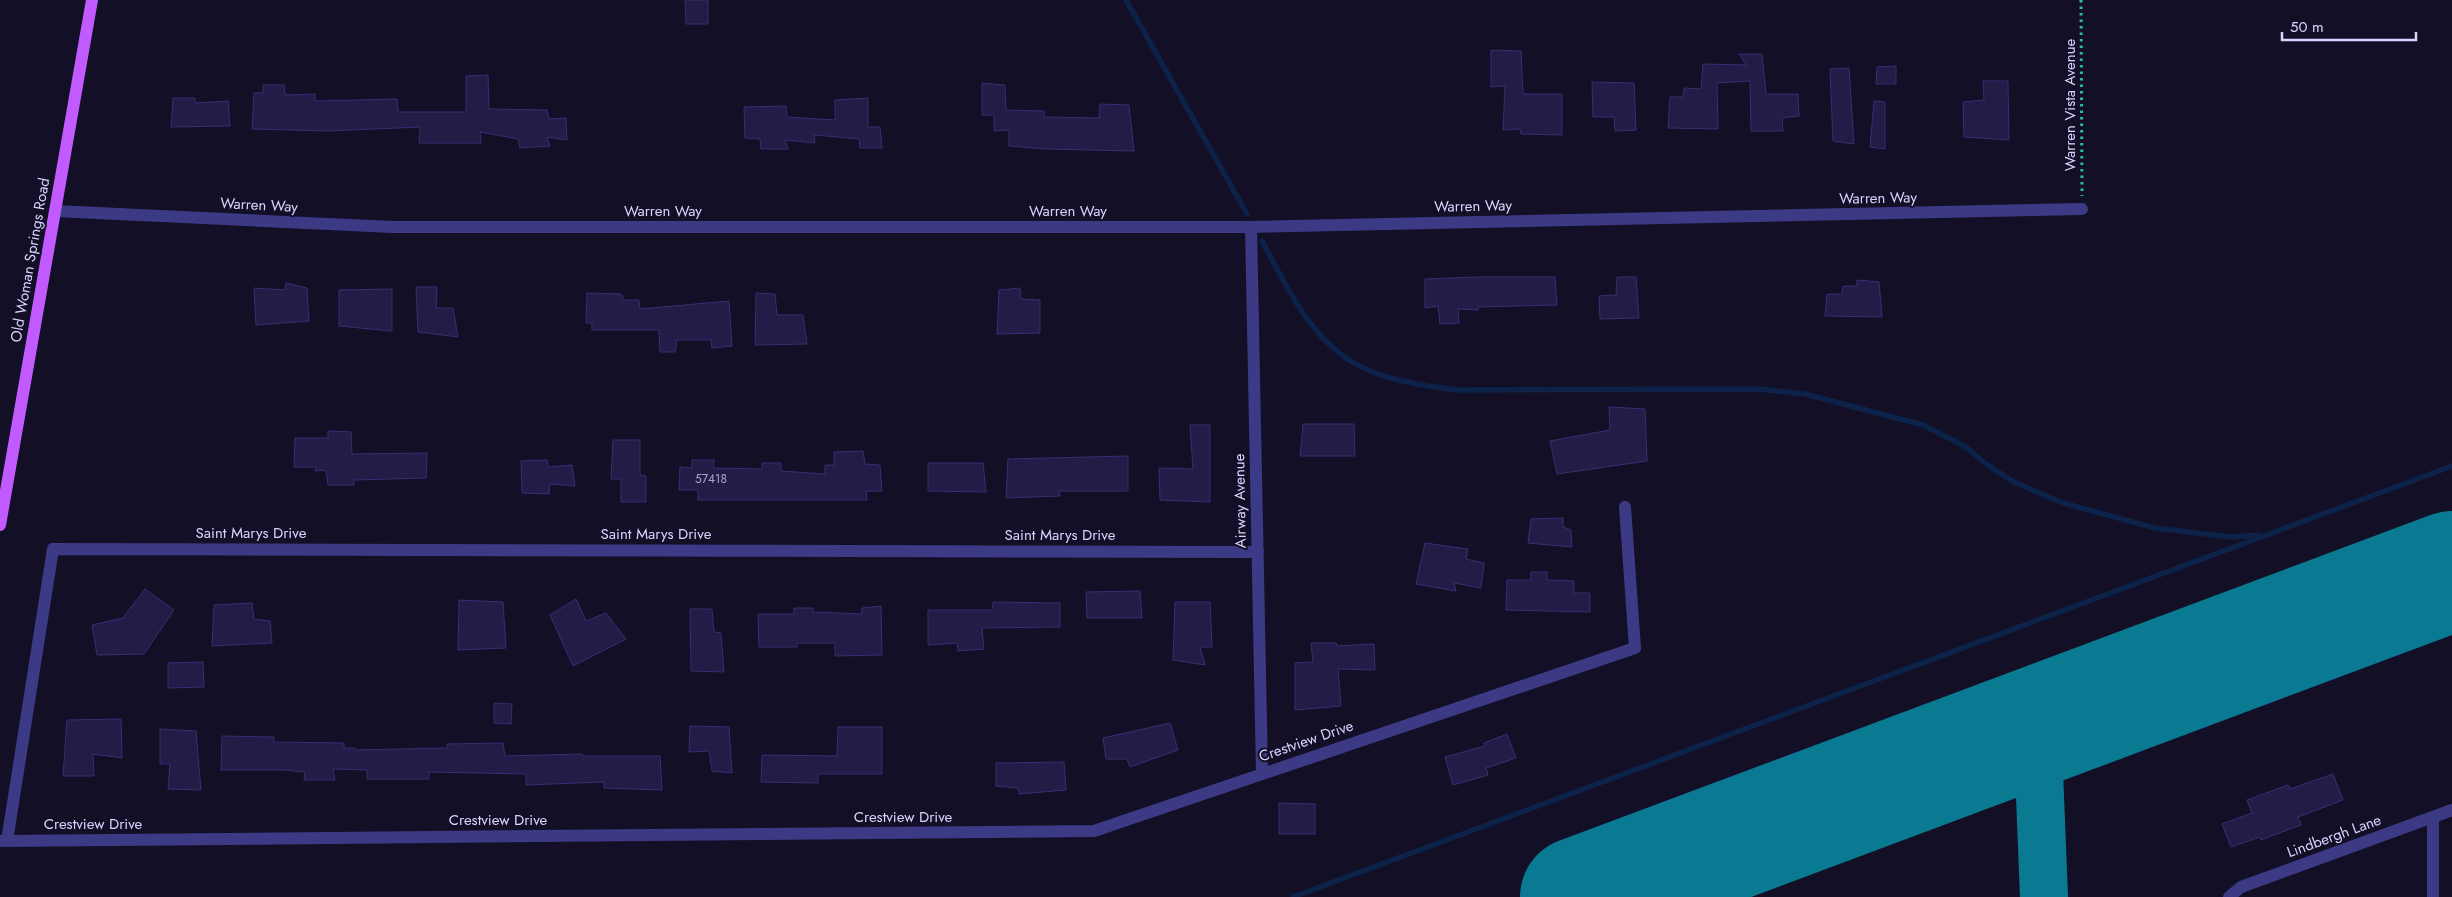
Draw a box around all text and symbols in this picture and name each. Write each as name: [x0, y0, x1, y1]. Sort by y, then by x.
scale bar: [2282, 10, 2416, 42]
text: 50 m: [2290, 16, 2324, 38]
street label: Warren Vista Avenue: [2059, 38, 2081, 171]
street label: Old Woman Springs Road: [5, 176, 55, 344]
street label: Warren Way: [1839, 186, 1917, 210]
street label: Warren Way: [220, 192, 299, 218]
street label: Warren Way: [1434, 194, 1512, 218]
street label: Warren Way: [624, 200, 702, 222]
street label: Warren Way: [1029, 200, 1107, 222]
street label: Airway Avenue: [1228, 453, 1252, 548]
house number: 57418: [695, 470, 727, 488]
street label: Saint Marys Drive: [196, 522, 307, 544]
street label: Saint Marys Drive: [601, 523, 712, 545]
street label: Saint Marys Drive: [1005, 524, 1116, 546]
street label: Crestview Drive: [1256, 714, 1356, 767]
street label: Crestview Drive: [854, 806, 953, 828]
street label: Crestview Drive: [449, 809, 548, 831]
street label: Lindbergh Lane: [2284, 809, 2384, 863]
street label: Crestview Drive: [44, 813, 143, 835]

